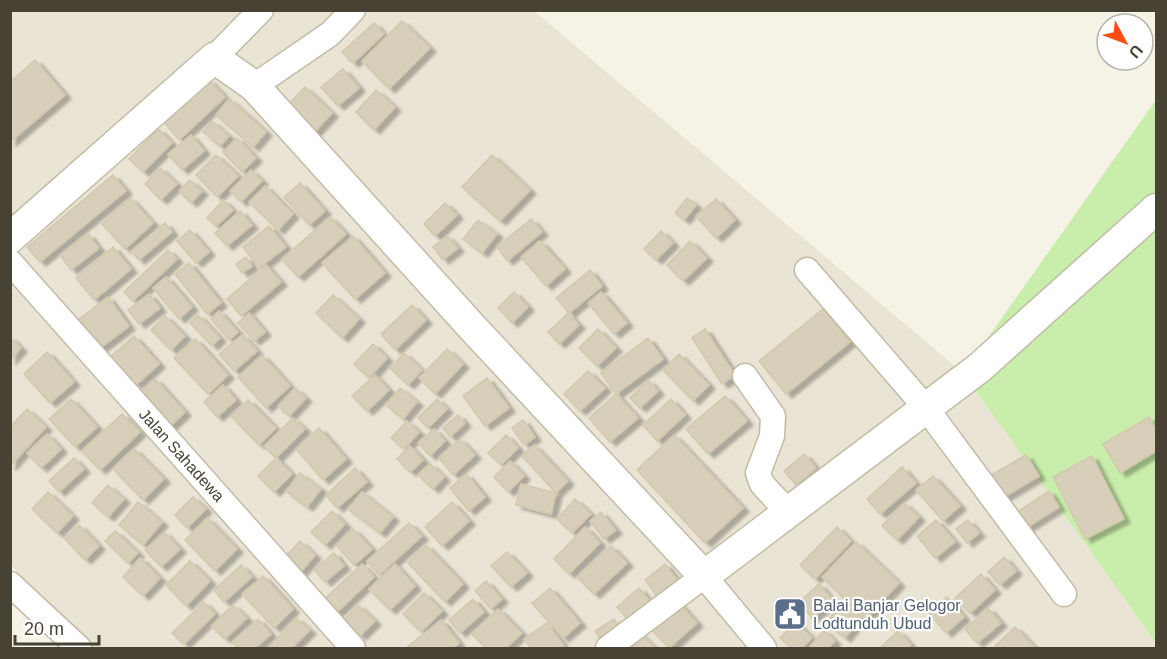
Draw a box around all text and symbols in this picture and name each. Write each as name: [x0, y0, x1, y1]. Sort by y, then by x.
north arrow: [1095, 12, 1155, 72]
text: U: [1126, 42, 1146, 61]
street label: Jalan Sahadewa: [136, 406, 228, 505]
public building icon: Balai Banjar Gelogor Lodtunduh Ubud: [772, 596, 808, 632]
place label: Balai Banjar Gelogor Lodtunduh Ubud: [813, 597, 961, 632]
scale bar: [15, 608, 99, 646]
text: 20 m: [24, 619, 64, 639]

